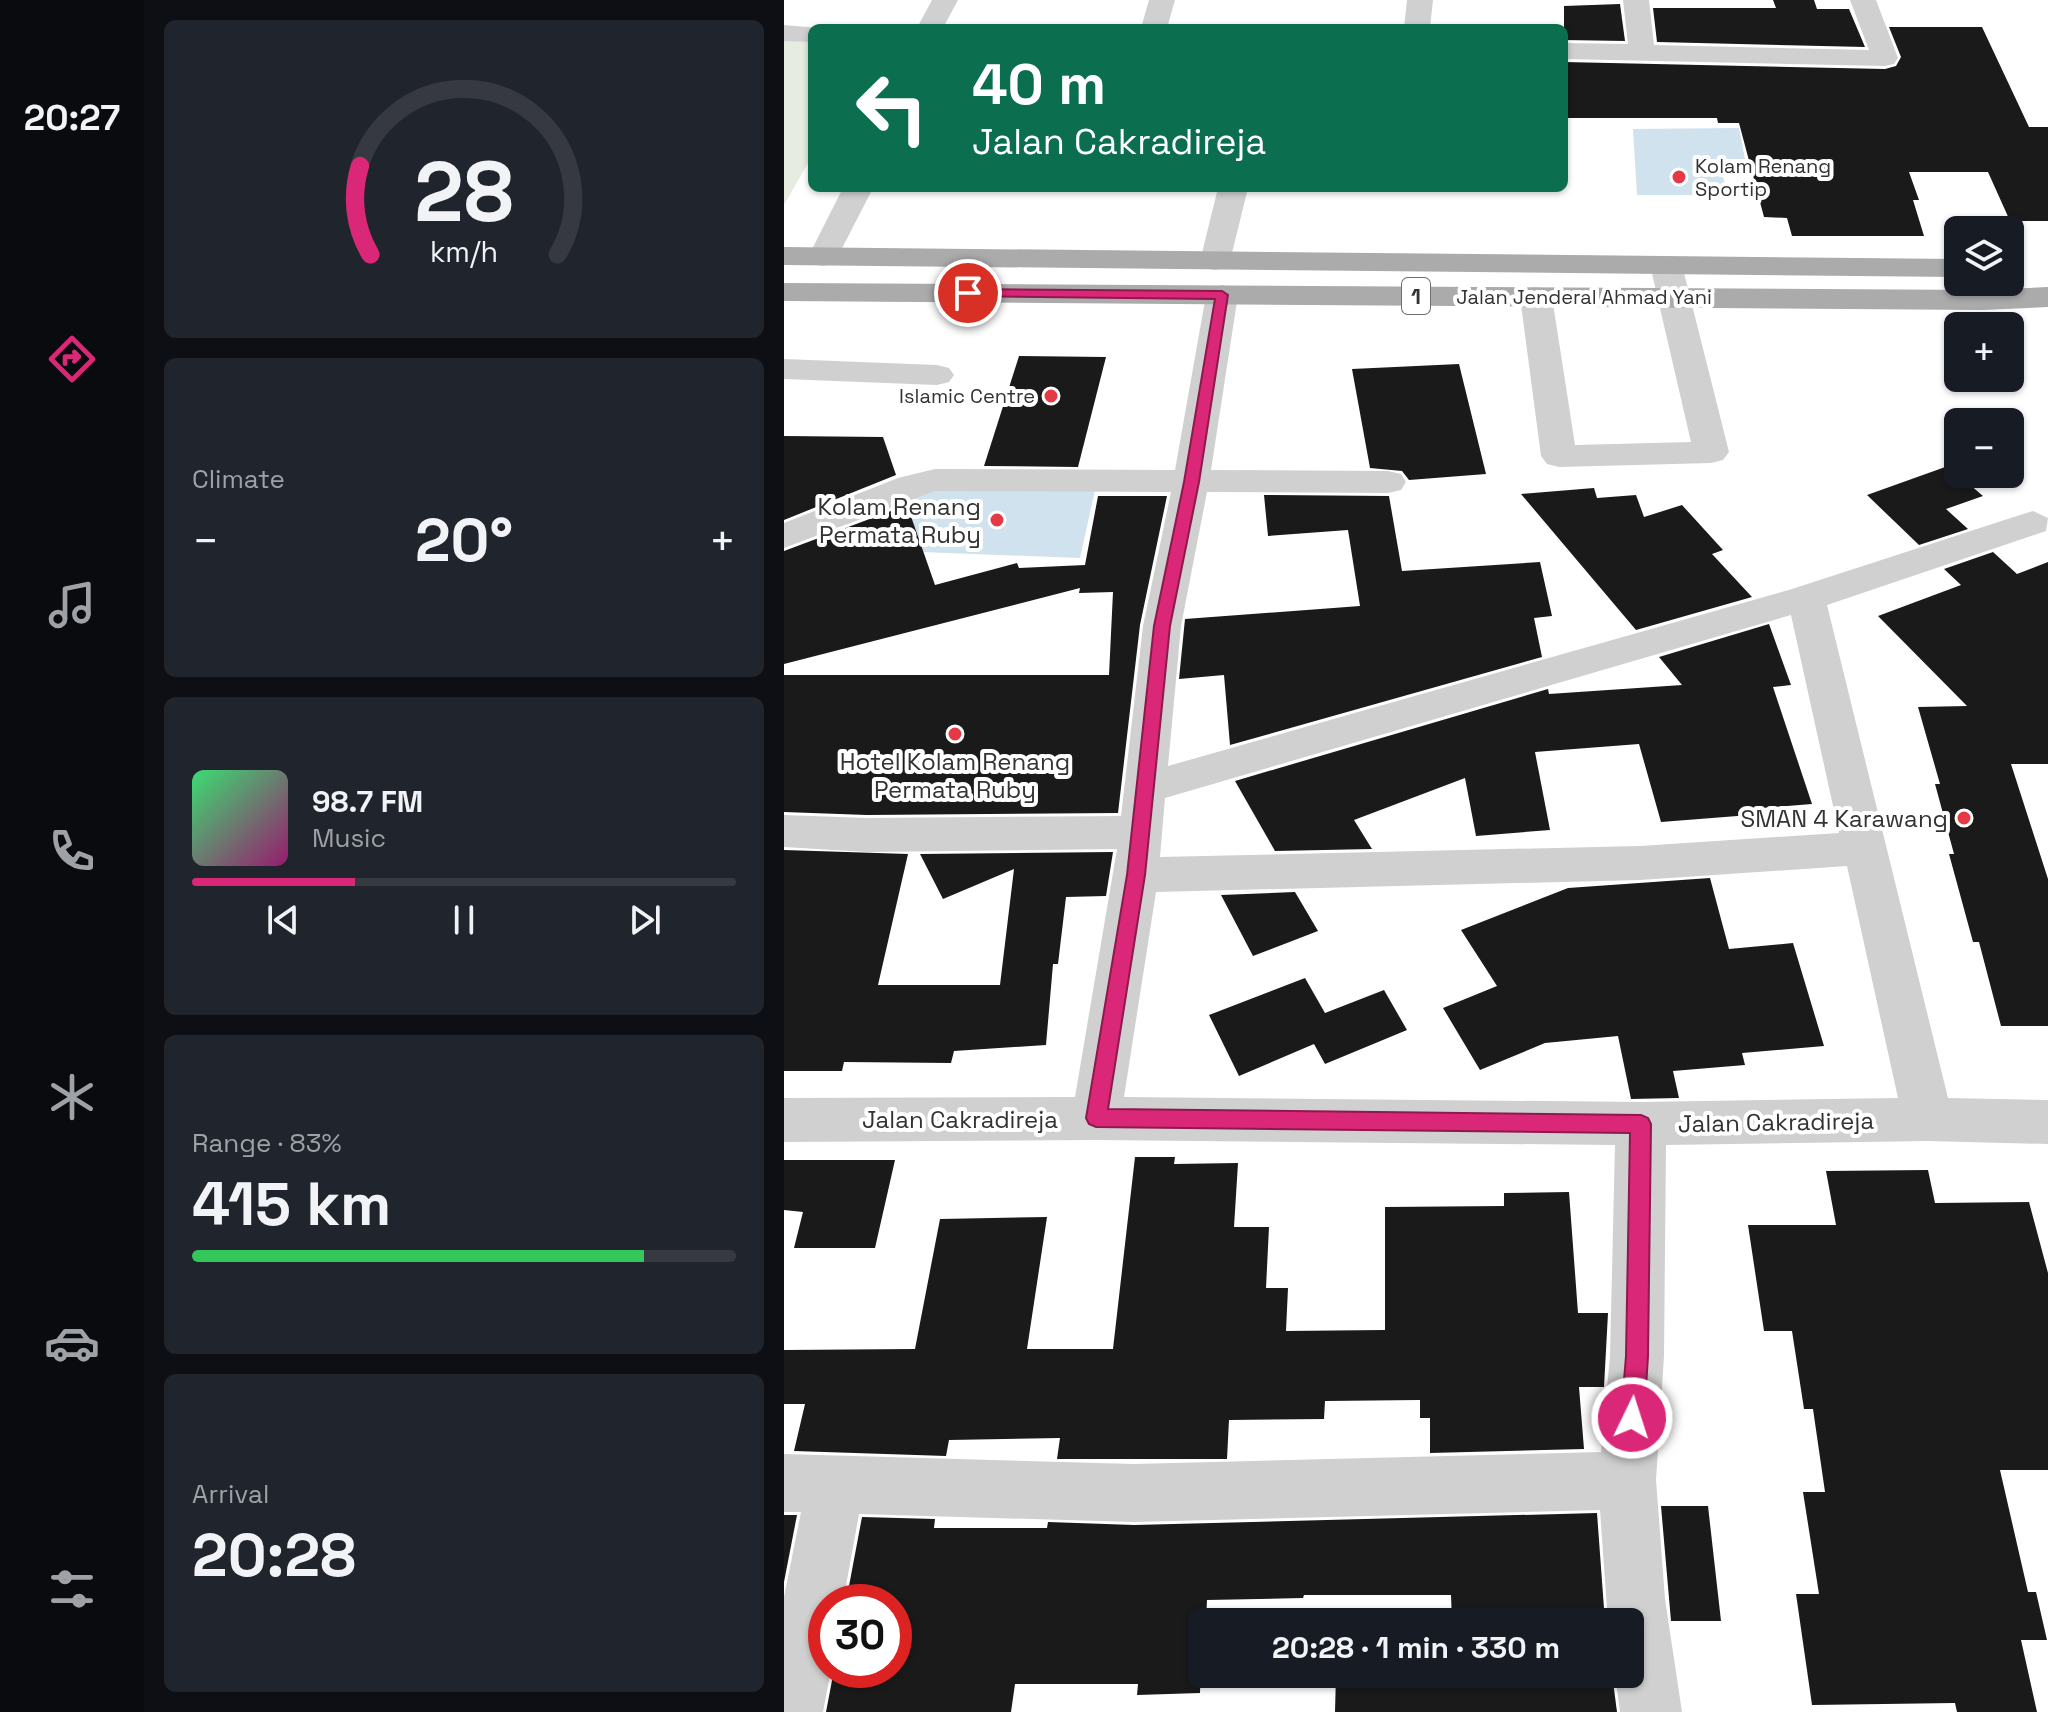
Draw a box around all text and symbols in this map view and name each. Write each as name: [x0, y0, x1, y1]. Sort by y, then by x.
text: 40 m: [972, 49, 1106, 120]
icon: left: [840, 56, 944, 160]
text: 20:27: [24, 95, 120, 141]
text: Jalan Cakradireja: [972, 119, 1266, 165]
text: 28: [414, 139, 514, 245]
place label: Kolam Renang Sportip: [1695, 153, 1831, 202]
marker: Kolam Renang Sportip: [1670, 168, 1688, 186]
map controls: [1944, 216, 2024, 488]
button: layers: [1944, 216, 2024, 296]
text: km/h: [430, 234, 498, 270]
pin: [934, 259, 1002, 327]
icon: arrive: [946, 271, 990, 315]
road number: 1: [1402, 278, 1430, 314]
street label: Jalan Jenderal Ahmad Yani: [1456, 284, 1712, 310]
button: +: [1944, 312, 2024, 392]
icon: directions: [44, 331, 100, 387]
place label: Islamic Centre: [899, 383, 1035, 409]
marker: Islamic Centre: [1042, 387, 1060, 405]
button: −: [1944, 408, 2024, 488]
text: Climate: [192, 462, 285, 496]
place label: Kolam Renang Permata Ruby: [818, 491, 981, 550]
text: 20°: [415, 502, 513, 579]
marker: Kolam Renang Permata Ruby: [988, 511, 1006, 529]
text: −: [192, 513, 219, 569]
text: +: [709, 513, 736, 569]
icon: music: [44, 577, 100, 633]
marker: Hotel Kolam Renang Permata Ruby: [946, 725, 964, 743]
place label: Hotel Kolam Renang Permata Ruby: [840, 746, 1070, 805]
text: 98.7 FM: [312, 782, 423, 821]
place label: SMAN 4 Karawang: [1741, 803, 1948, 834]
marker: SMAN 4 Karawang: [1955, 809, 1973, 827]
text: Music: [312, 821, 386, 855]
icon: phone: [44, 823, 100, 879]
icon: previous: [261, 898, 305, 942]
icon: pause: [442, 898, 486, 942]
icon: next: [623, 898, 667, 942]
icon: climate: [44, 1069, 100, 1125]
street label: Jalan Cakradireja: [862, 1104, 1058, 1135]
street label: Jalan Cakradireja: [1678, 1105, 1875, 1139]
text: Range · 83%: [192, 1126, 342, 1160]
text: 415 km: [192, 1166, 391, 1243]
icon: car: [44, 1315, 100, 1371]
position arrow: [1590, 1376, 1674, 1460]
text: Arrival: [192, 1477, 269, 1511]
text: 20:28: [192, 1517, 356, 1594]
icon: filters: [44, 1561, 100, 1617]
speed limit sign: 30: [808, 1584, 912, 1688]
text: 20:28 · 1 min · 330 m: [1272, 1628, 1560, 1667]

